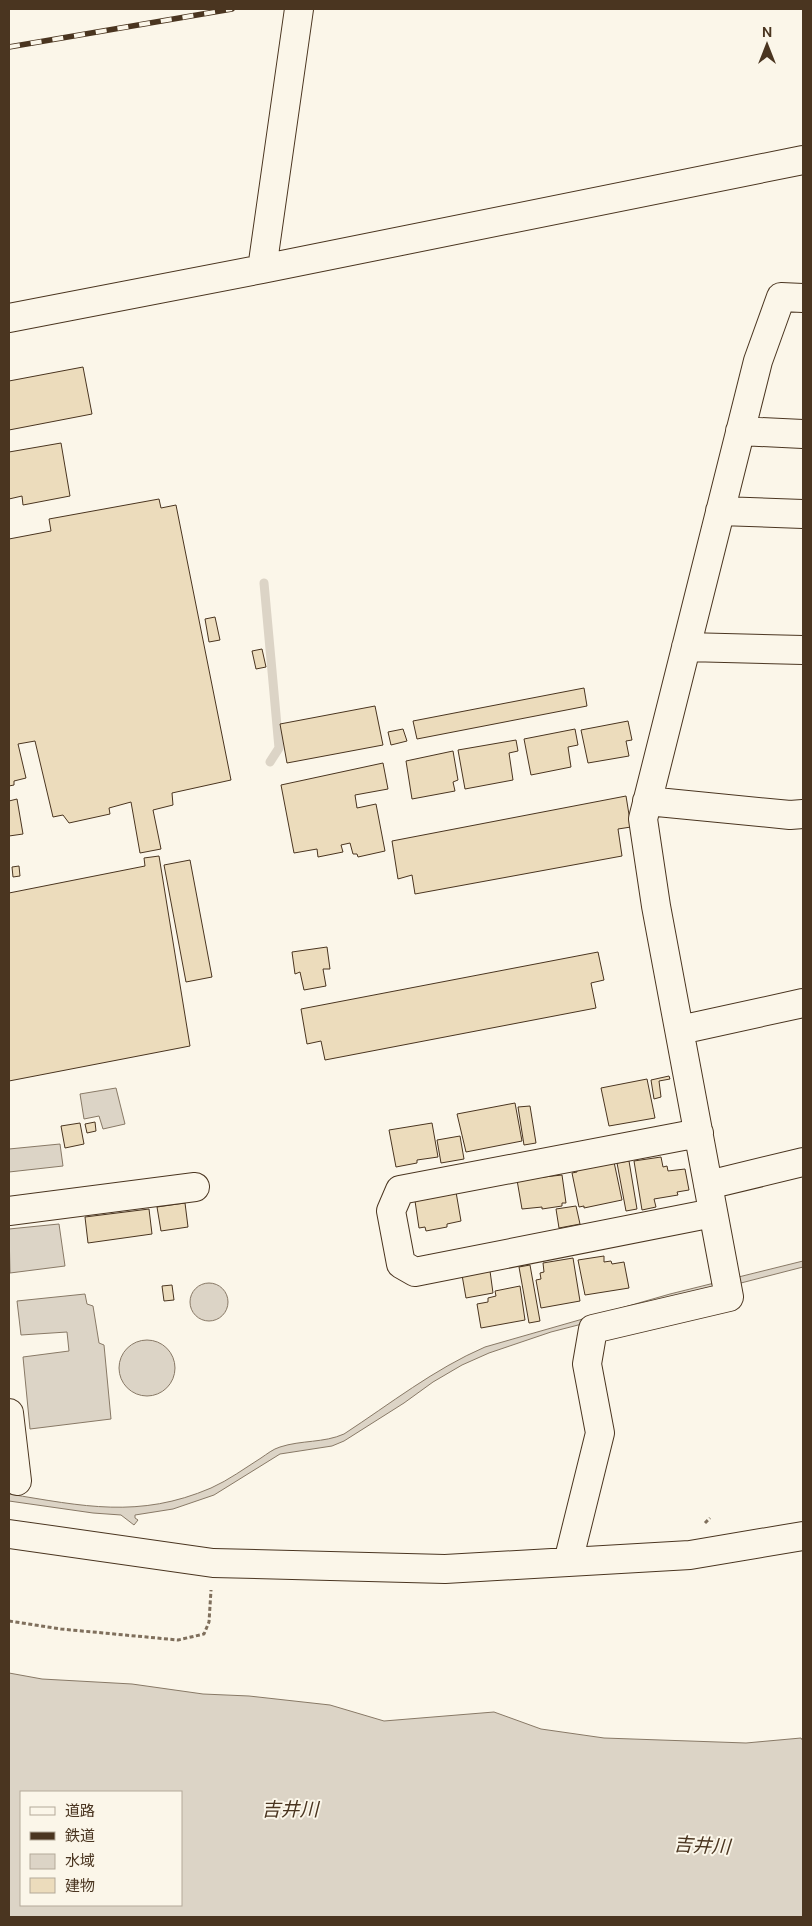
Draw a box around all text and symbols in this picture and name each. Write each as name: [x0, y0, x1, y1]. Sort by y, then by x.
north arrow: [742, 20, 792, 70]
text: N: [762, 23, 772, 41]
legend: [20, 1791, 182, 1906]
water label: 吉井川: [261, 1797, 320, 1822]
text: 道路: [65, 1801, 95, 1821]
text: 鉄道: [65, 1826, 95, 1846]
water label: 吉井川: [673, 1832, 733, 1860]
text: 水域: [65, 1851, 95, 1871]
text: 建物: [65, 1876, 95, 1896]

